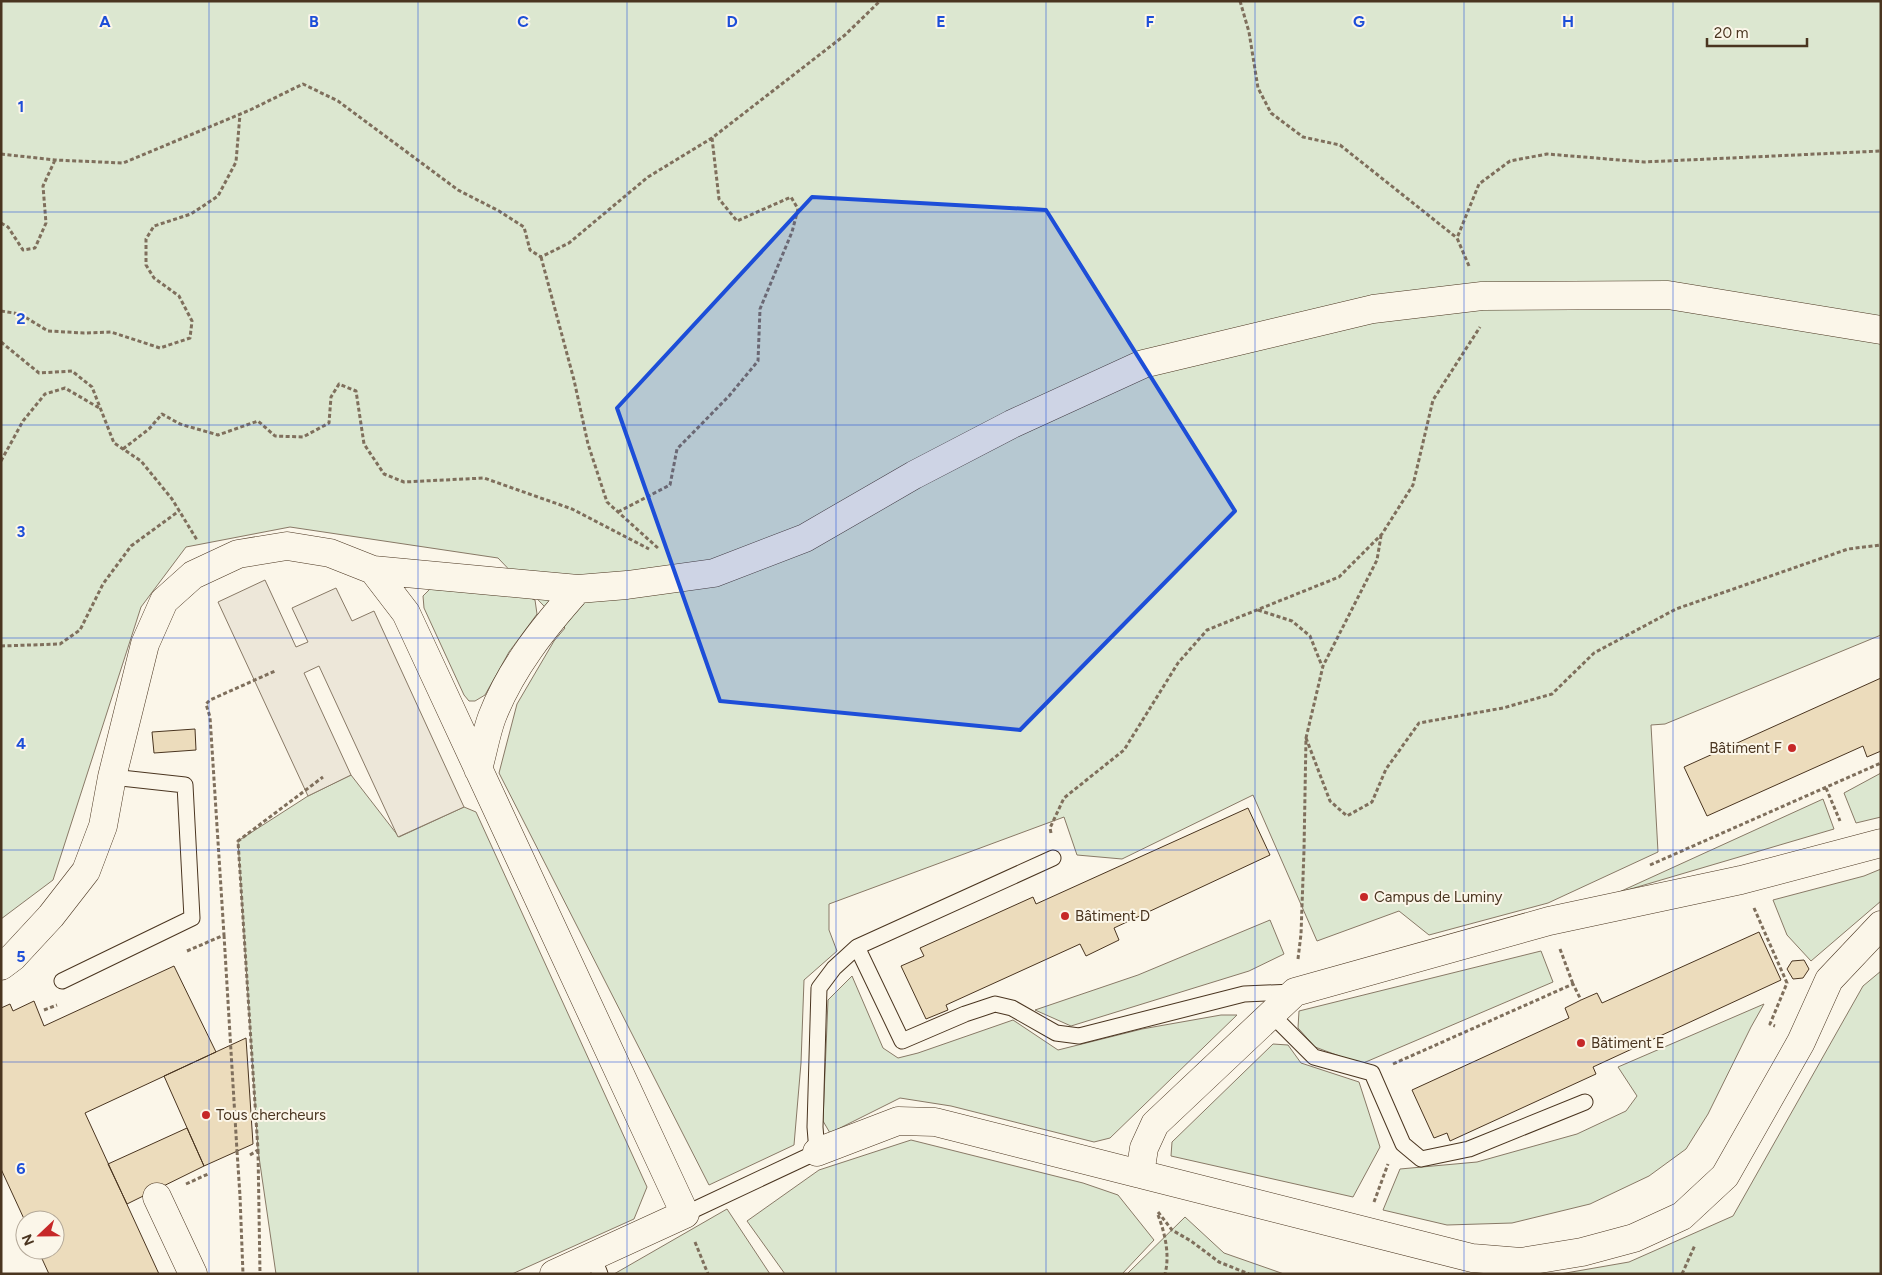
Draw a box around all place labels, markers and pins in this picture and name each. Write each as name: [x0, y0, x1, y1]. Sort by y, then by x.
place label: Bâtiment F: [1709, 739, 1782, 757]
marker: Bâtiment F: [1786, 742, 1798, 754]
place label: Campus de Luminy: [1374, 888, 1503, 906]
marker: Campus de Luminy: [1358, 891, 1370, 903]
place label: Bâtiment D: [1075, 907, 1150, 925]
marker: Bâtiment D: [1059, 910, 1071, 922]
place label: Bâtiment E: [1591, 1034, 1665, 1052]
marker: Bâtiment E: [1575, 1037, 1587, 1049]
place label: Tous chercheurs: [216, 1106, 326, 1124]
marker: Tous chercheurs: [200, 1109, 212, 1121]

